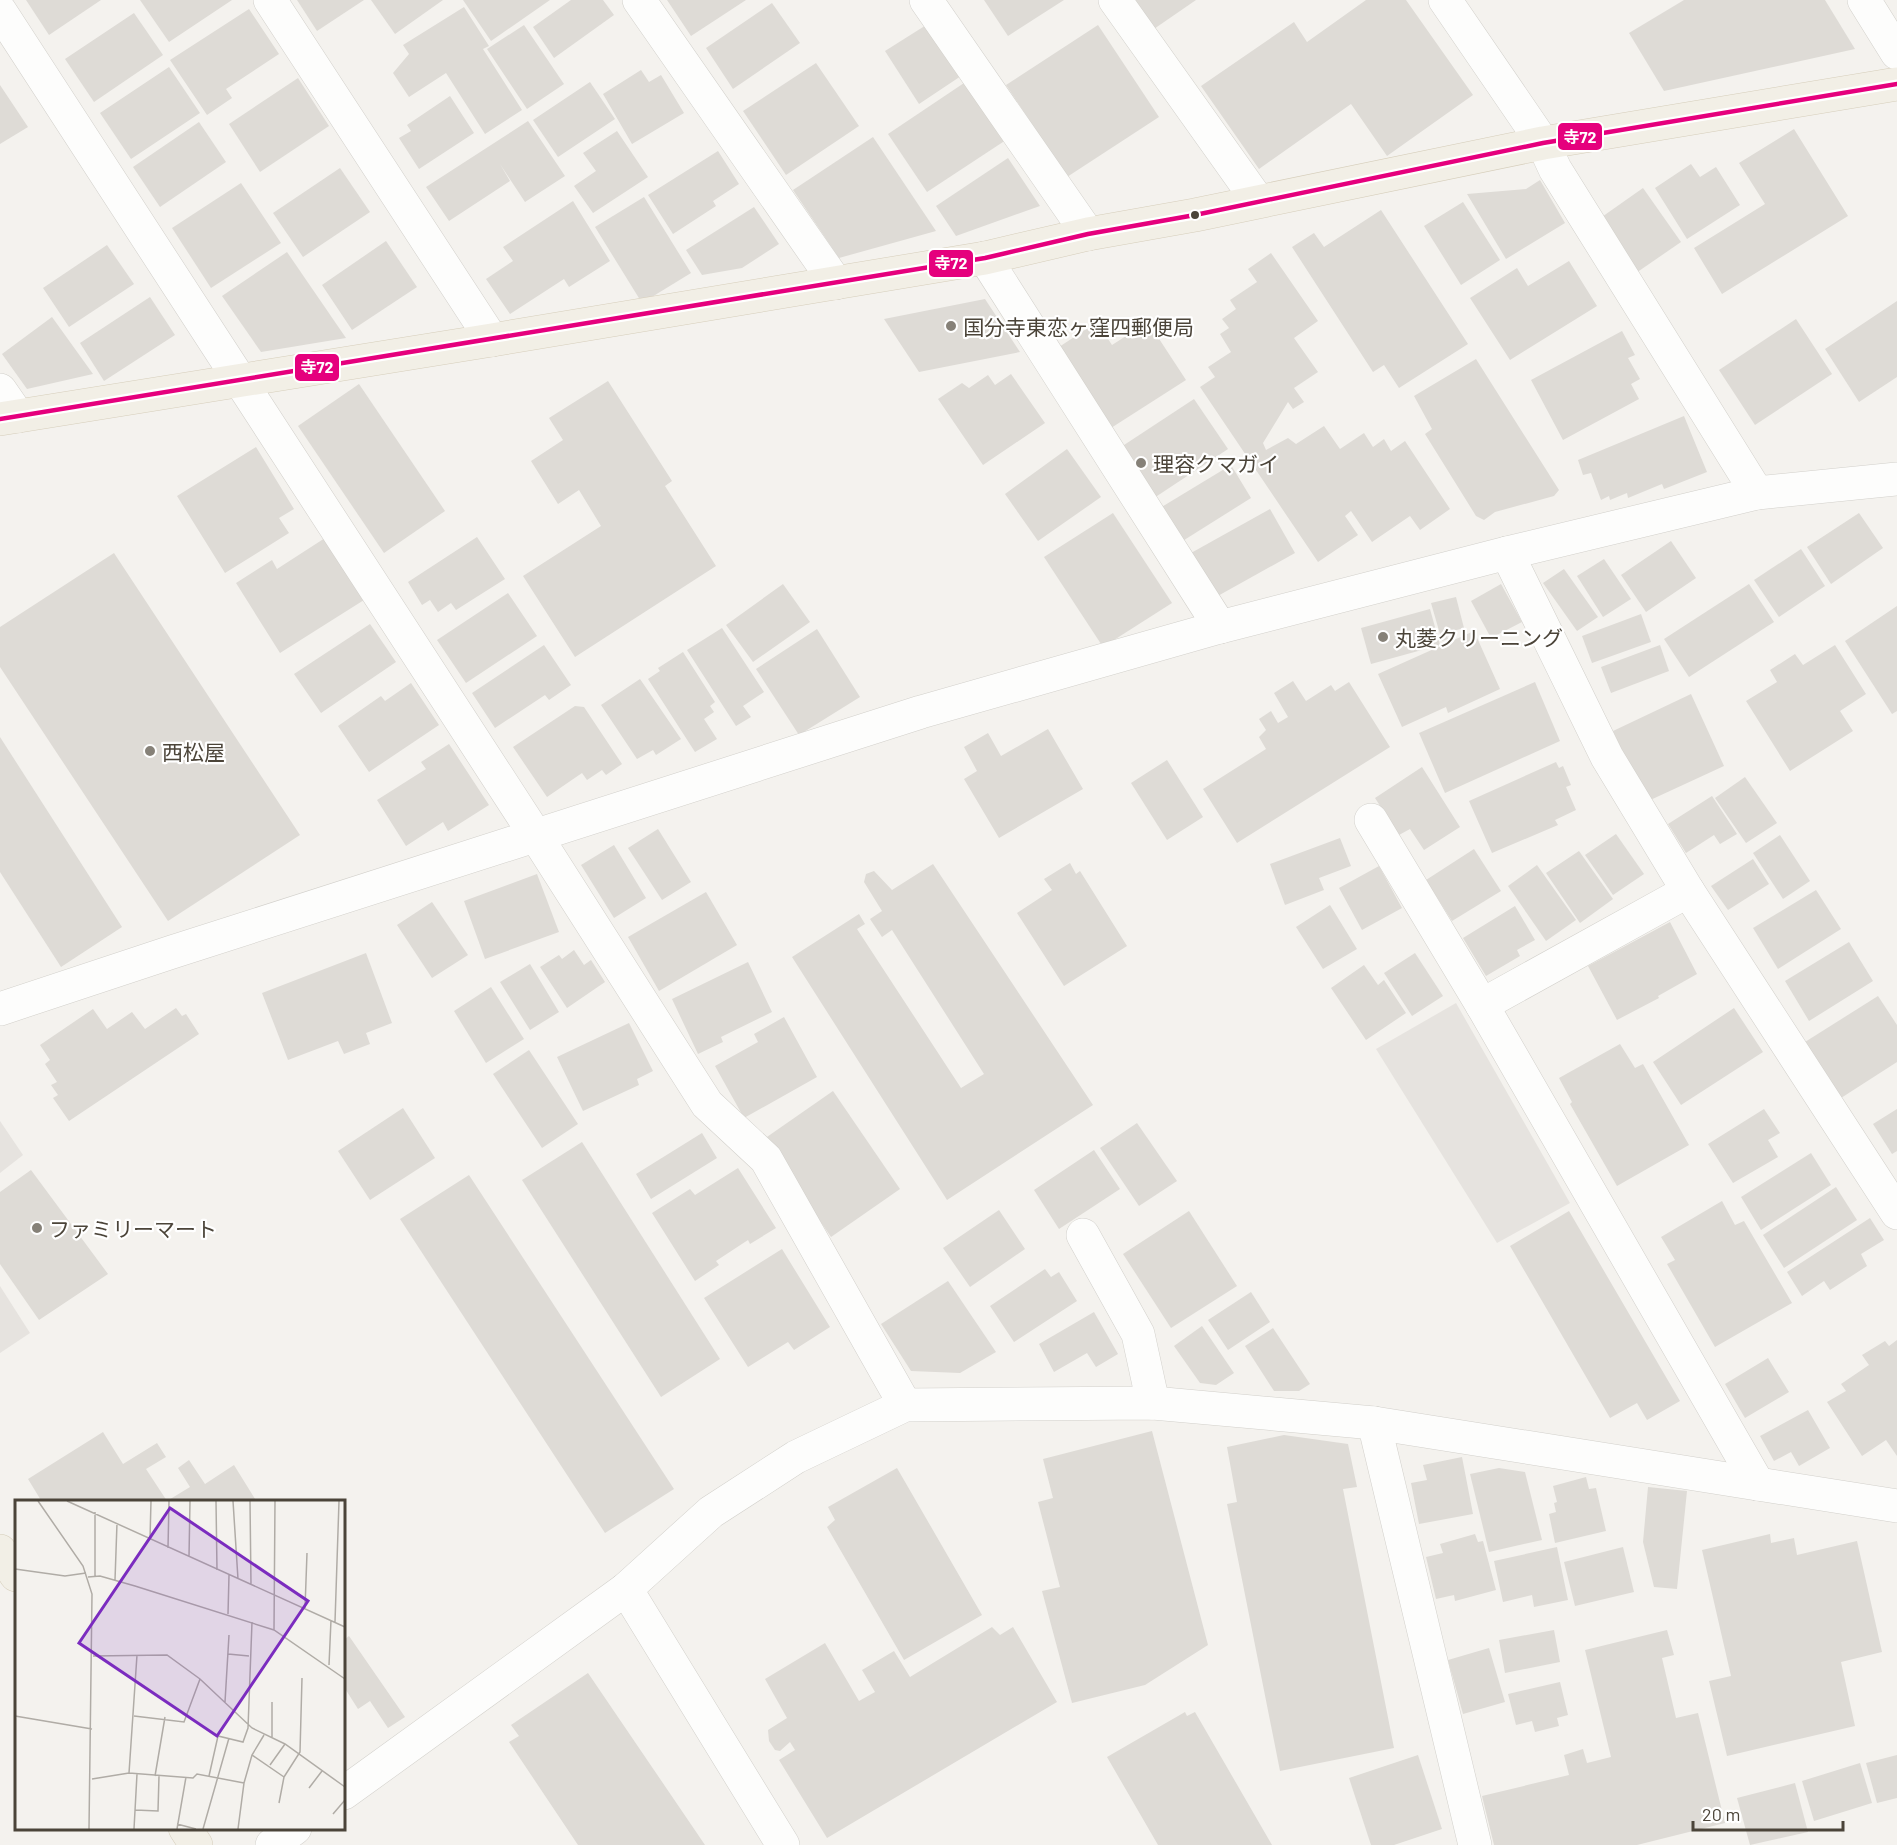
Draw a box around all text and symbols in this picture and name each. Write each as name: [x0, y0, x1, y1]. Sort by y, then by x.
line badge: 寺72: [1557, 122, 1603, 151]
text: 寺72: [1564, 127, 1596, 146]
unlabelled marker: [1189, 209, 1201, 221]
line badge: 寺72: [928, 249, 974, 278]
text: 寺72: [935, 253, 967, 272]
place label: 国分寺東恋ヶ窪四郵便局: [963, 314, 1194, 339]
marker: 国分寺東恋ヶ窪四郵便局: [944, 319, 958, 333]
line badge: 寺72: [294, 353, 340, 382]
text: 寺72: [301, 357, 333, 376]
place label: 理容クマガイ: [1153, 451, 1279, 476]
marker: 理容クマガイ: [1134, 456, 1148, 470]
place label: 丸菱クリーニング: [1395, 625, 1563, 650]
marker: 丸菱クリーニング: [1376, 630, 1390, 644]
place label: 西松屋: [162, 739, 225, 764]
marker: 西松屋: [143, 744, 157, 758]
place label: ファミリーマート: [49, 1216, 217, 1241]
marker: ファミリーマート: [30, 1221, 44, 1235]
inset map: [15, 1500, 345, 1830]
scale bar: [1693, 1794, 1843, 1832]
text: 20 m: [1702, 1803, 1740, 1825]

